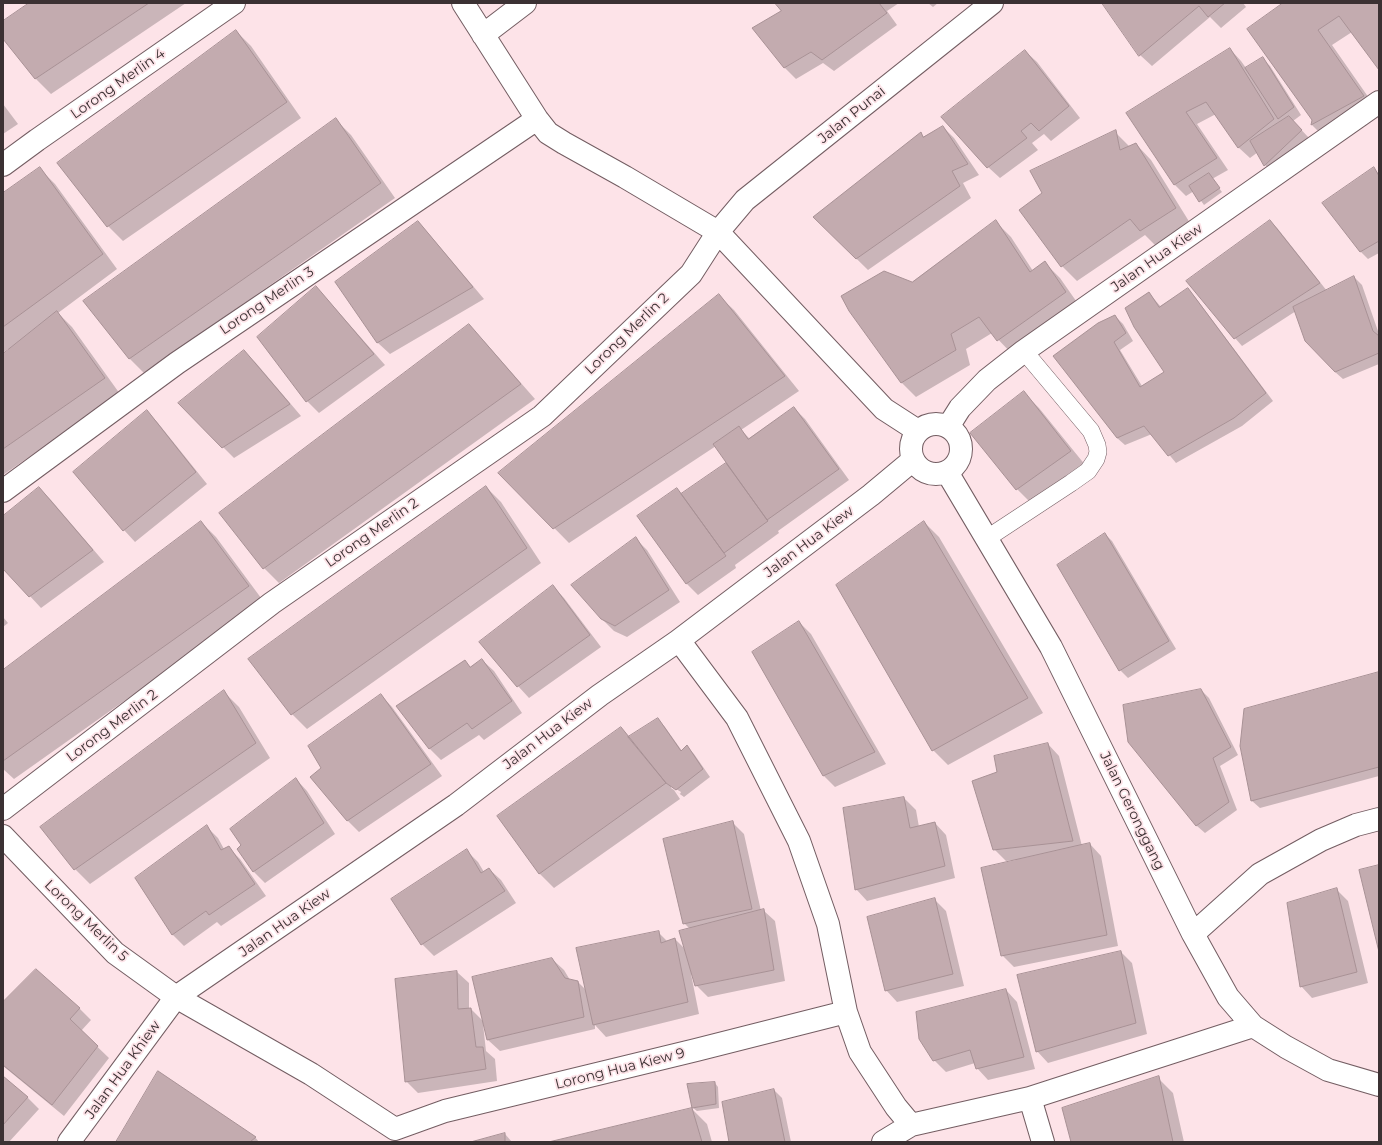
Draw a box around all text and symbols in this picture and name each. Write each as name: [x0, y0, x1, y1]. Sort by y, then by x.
street label: Lorong Merlin 4: [68, 45, 168, 123]
street label: Jalan Punai: [815, 83, 889, 147]
street label: Jalan Hua Kiew: [1108, 220, 1206, 296]
street label: Lorong Merlin 3: [217, 263, 317, 339]
street label: Lorong Merlin 2: [582, 290, 672, 378]
street label: Lorong Merlin 2: [322, 495, 422, 571]
street label: Jalan Hua Kiew: [761, 503, 857, 581]
street label: Lorong Merlin 2: [63, 686, 161, 766]
street label: Jalan Hua Kiew: [500, 695, 596, 773]
street label: Jalan Geronggang: [1096, 749, 1168, 873]
street label: Lorong Merlin 5: [41, 877, 131, 965]
street label: Jalan Hua Kiew: [236, 885, 334, 961]
street label: Jalan Hua Khiew: [82, 1018, 164, 1122]
street label: Lorong Hua Kiew 9: [553, 1045, 687, 1093]

